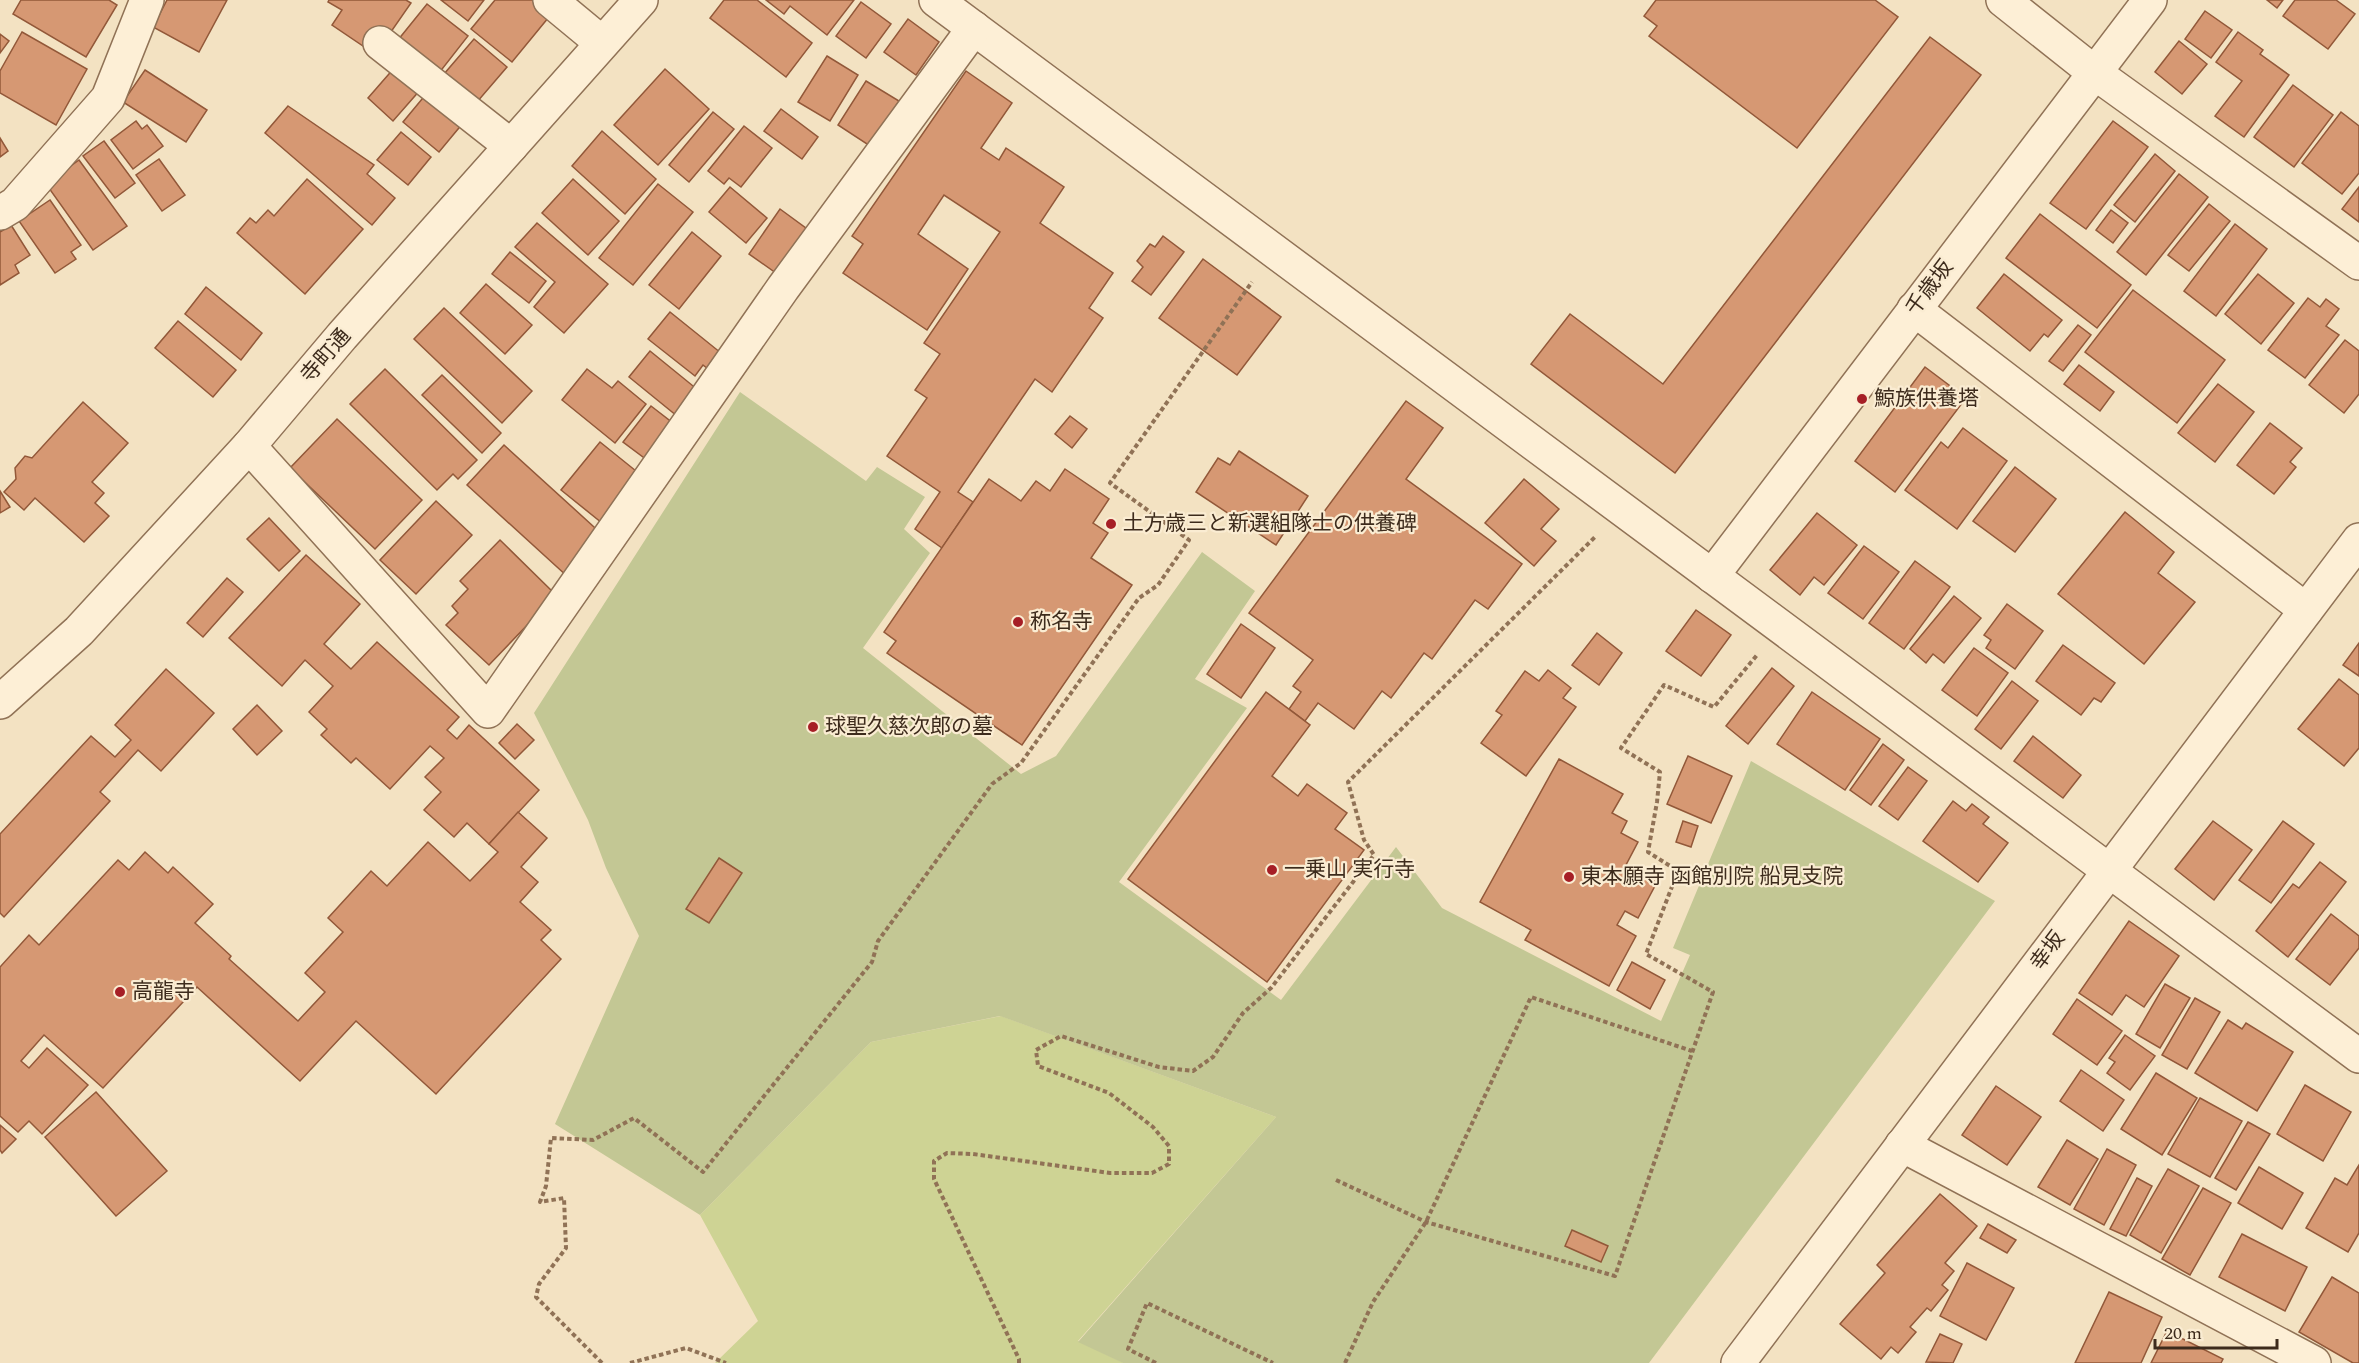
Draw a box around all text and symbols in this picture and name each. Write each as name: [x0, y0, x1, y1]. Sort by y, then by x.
street label: 千歳坂: [1898, 253, 1962, 323]
street label: 寺町通: [293, 322, 359, 390]
place label: 鯨族供養塔: [1874, 383, 1979, 415]
marker: 鯨族供養塔: [1855, 392, 1869, 406]
place label: 土方歳三と新選組隊士の供養碑: [1123, 508, 1417, 540]
marker: 土方歳三と新選組隊士の供養碑: [1104, 517, 1118, 531]
place label: 称名寺: [1030, 606, 1093, 638]
marker: 称名寺: [1011, 615, 1025, 629]
place label: 球聖久慈次郎の墓: [825, 711, 993, 743]
marker: 球聖久慈次郎の墓: [806, 720, 820, 734]
place label: 一乗山 実行寺: [1284, 854, 1415, 886]
place label: 東本願寺 函館別院 船見支院: [1581, 861, 1844, 893]
marker: 一乗山 実行寺: [1265, 863, 1279, 877]
marker: 東本願寺 函館別院 船見支院: [1562, 870, 1576, 884]
street label: 幸坂: [2023, 925, 2073, 977]
place label: 高龍寺: [132, 976, 195, 1008]
marker: 高龍寺: [113, 985, 127, 999]
scale bar: [2155, 1312, 2276, 1350]
text: 20 m: [2164, 1320, 2202, 1347]

